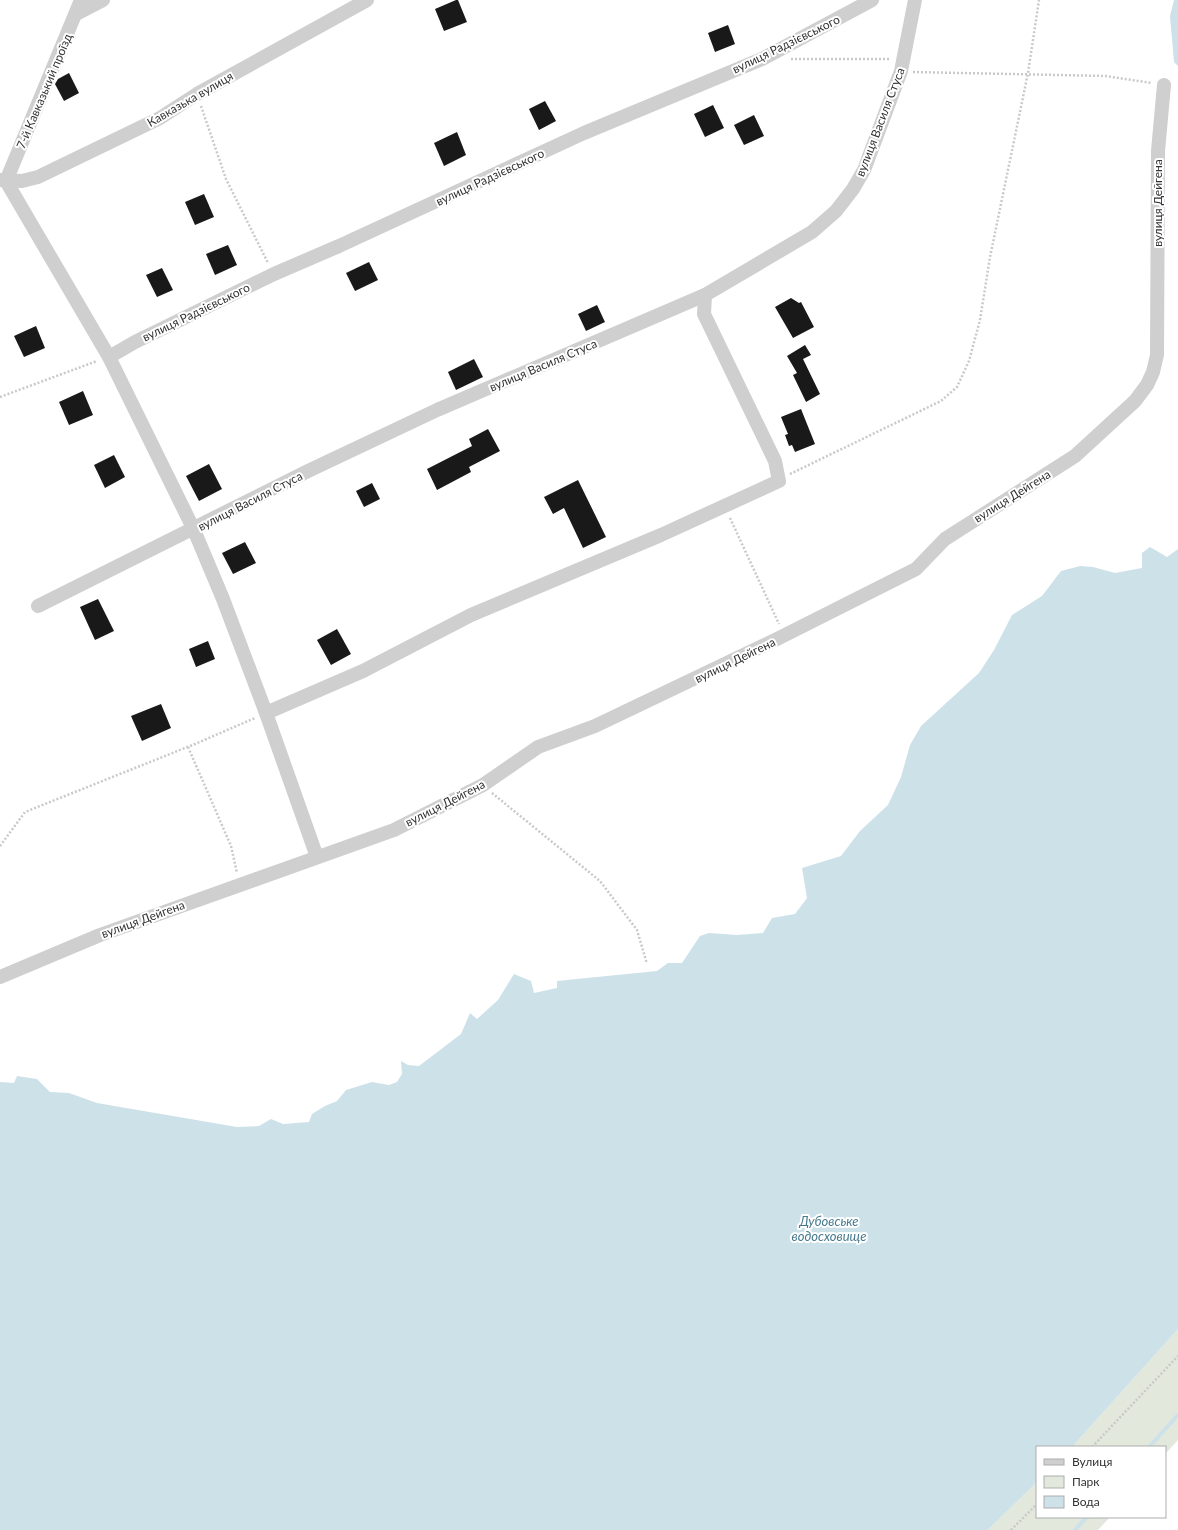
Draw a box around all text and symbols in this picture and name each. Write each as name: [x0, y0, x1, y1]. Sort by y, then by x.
street label: вулиця Радзієвського: [730, 11, 842, 77]
street label: 7-й Кавказький проїзд: [13, 31, 75, 151]
street label: вулиця Василя Стуса: [852, 65, 908, 179]
street label: Кавказька вулиця: [144, 68, 236, 130]
street label: вулиця Радзієвського: [433, 145, 547, 209]
street label: вулиця Дейгена: [1150, 159, 1165, 247]
street label: вулиця Радзієвського: [140, 279, 252, 345]
street label: вулиця Василя Стуса: [487, 336, 599, 394]
street label: вулиця Дейгена: [971, 466, 1053, 526]
street label: вулиця Василя Стуса: [195, 468, 305, 534]
street label: вулиця Дейгена: [692, 634, 778, 686]
street label: вулиця Дейгена: [403, 776, 487, 830]
street label: вулиця Дейгена: [99, 897, 187, 941]
water label: Дубовське водосховище: [792, 1213, 866, 1244]
legend: [1036, 1446, 1166, 1518]
text: Вулиця: [1072, 1454, 1112, 1469]
text: Парк: [1072, 1474, 1100, 1489]
text: Вода: [1072, 1494, 1100, 1509]

